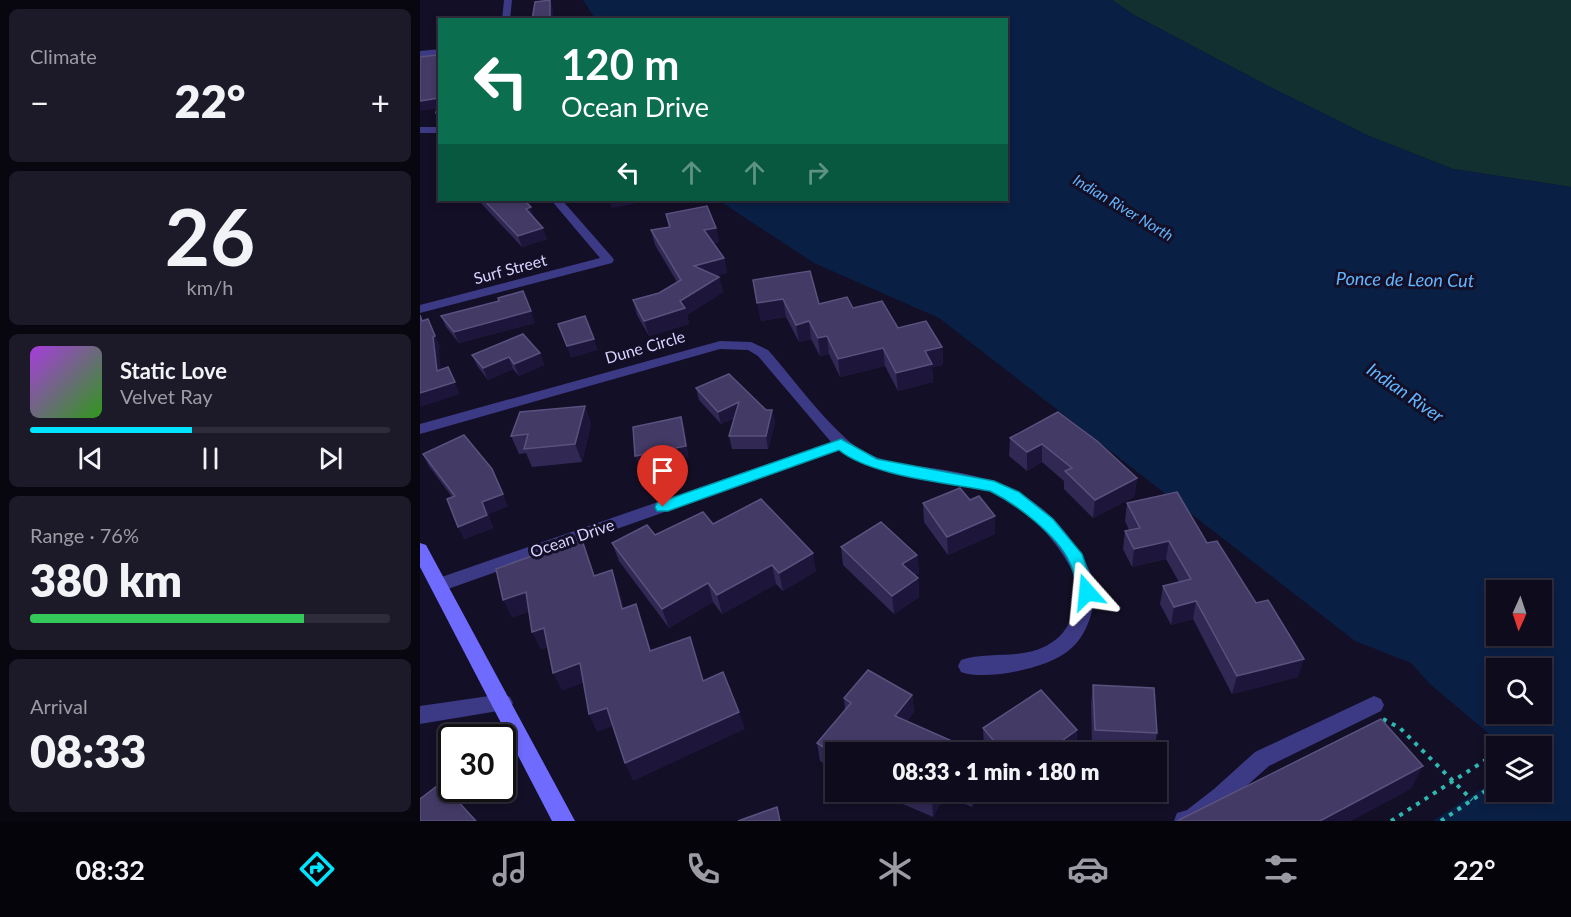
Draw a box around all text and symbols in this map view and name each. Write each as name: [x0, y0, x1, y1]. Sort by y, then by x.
text: 120 m: [561, 39, 679, 89]
icon: left: [462, 42, 540, 120]
text: Climate: [30, 44, 97, 68]
text: 22°: [175, 74, 245, 128]
text: −: [30, 82, 49, 122]
text: +: [371, 82, 390, 122]
text: Ocean Drive: [561, 90, 709, 123]
icon: left: [612, 156, 645, 189]
icon: ahead: [675, 156, 708, 189]
icon: ahead: [738, 156, 771, 189]
icon: right: [801, 156, 834, 189]
water label: Indian River North: [1070, 170, 1177, 244]
text: 26: [165, 189, 255, 283]
street label: Surf Street: [471, 250, 549, 287]
water label: Ponce de Leon Cut: [1336, 267, 1475, 291]
text: km/h: [187, 275, 233, 299]
street label: Dune Circle: [603, 326, 687, 367]
text: Static Love: [120, 357, 227, 384]
water label: Indian River: [1363, 358, 1449, 427]
text: Velvet Ray: [120, 384, 213, 408]
icon: previous: [74, 442, 107, 475]
icon: pause: [194, 442, 227, 475]
icon: next: [314, 442, 347, 475]
pin: [637, 445, 688, 507]
icon: arrive: [646, 454, 679, 487]
street label: Ocean Drive: [527, 514, 616, 561]
text: Range · 76%: [30, 523, 139, 547]
text: 380 km: [30, 553, 182, 607]
position arrow: [1055, 560, 1119, 624]
north arrow: [1486, 580, 1552, 646]
map controls: [1486, 580, 1552, 802]
button: search: [1486, 658, 1552, 724]
text: Arrival: [30, 694, 88, 718]
text: 08:33: [30, 724, 146, 778]
speed limit sign: 30: [438, 724, 516, 802]
button: layers: [1486, 736, 1552, 802]
text: 08:33 · 1 min · 180 m: [893, 758, 1099, 785]
icon: directions: [296, 848, 338, 890]
icon: music: [489, 848, 531, 890]
icon: phone: [682, 848, 724, 890]
icon: climate: [874, 848, 916, 890]
icon: car: [1067, 848, 1109, 890]
icon: filters: [1260, 848, 1302, 890]
text: 08:32: [75, 853, 145, 886]
text: 22°: [1453, 853, 1495, 886]

